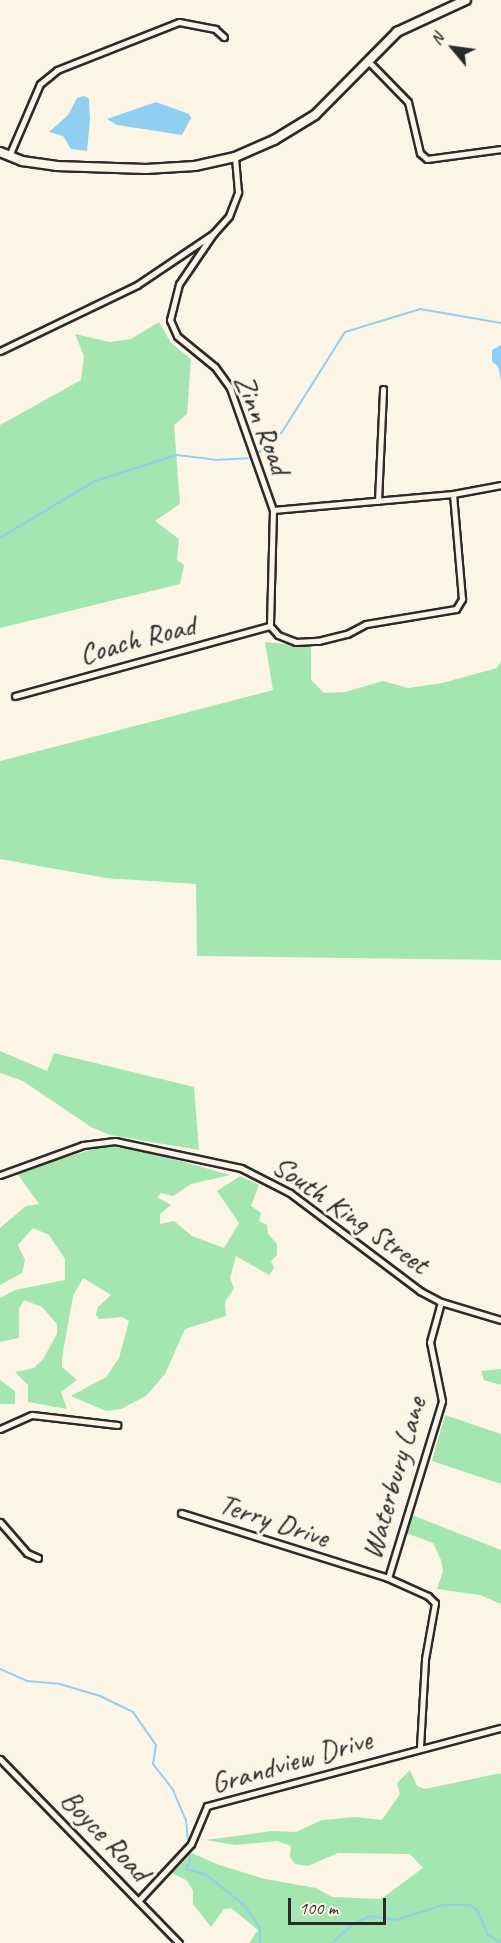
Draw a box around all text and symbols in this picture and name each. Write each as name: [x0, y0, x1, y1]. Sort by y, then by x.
north arrow: [423, 18, 483, 78]
text: N: [426, 30, 448, 48]
street label: Zinn Road: [227, 368, 299, 480]
street label: Coach Road: [75, 606, 199, 672]
street label: South King Street: [265, 1146, 437, 1282]
street label: Waterbury Lane: [353, 1393, 433, 1563]
street label: Terry Drive: [214, 1485, 334, 1555]
street label: Grandview Drive: [206, 1721, 376, 1801]
street label: Boyce Road: [53, 1782, 159, 1888]
scale bar: [291, 1886, 388, 1924]
text: 100 m: [299, 1897, 338, 1919]

